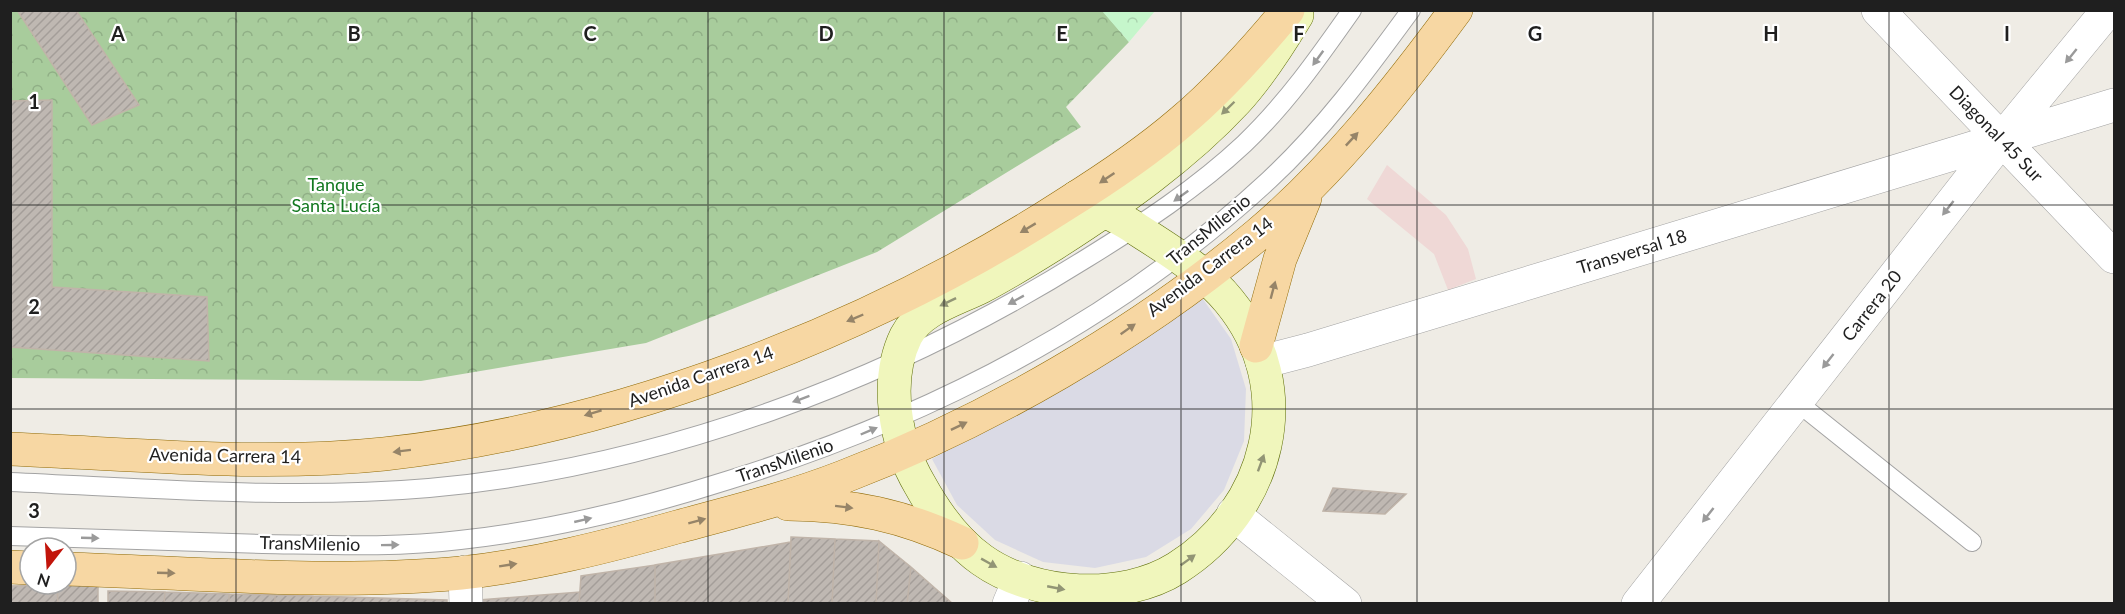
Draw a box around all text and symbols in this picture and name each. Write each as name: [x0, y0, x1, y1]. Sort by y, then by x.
text: A: [110, 21, 125, 45]
text: B: [347, 21, 361, 45]
text: C: [583, 21, 597, 45]
text: D: [818, 21, 834, 45]
text: E: [1056, 21, 1068, 45]
text: F: [1293, 21, 1305, 45]
text: G: [1528, 21, 1542, 45]
text: H: [1763, 21, 1779, 45]
text: I: [2004, 21, 2010, 45]
one-way arrow: [2064, 48, 2077, 64]
one-way arrow: [1312, 49, 1324, 65]
street label: Diagonal 45 Sur: [1945, 80, 2049, 186]
text: 1: [28, 89, 40, 113]
one-way arrow: [1222, 101, 1236, 115]
one-way arrow: [1345, 132, 1359, 147]
one-way arrow: [1098, 172, 1115, 183]
park label: Tanque Santa Lucía: [291, 173, 381, 216]
street label: TransMilenio: [1162, 189, 1254, 269]
one-way arrow: [1173, 189, 1189, 202]
one-way arrow: [1943, 200, 1955, 215]
street label: Avenida Carrera 14: [1142, 212, 1277, 321]
one-way arrow: [1020, 223, 1036, 234]
street label: Transversal 18: [1574, 224, 1689, 278]
street label: Carrera 20: [1837, 265, 1906, 345]
one-way arrow: [1268, 281, 1278, 300]
text: 2: [28, 294, 40, 318]
one-way arrow: [1008, 295, 1025, 305]
one-way arrow: [940, 298, 957, 307]
one-way arrow: [846, 314, 864, 324]
one-way arrow: [1119, 323, 1135, 335]
street label: Avenida Carrera 14: [625, 341, 776, 411]
one-way arrow: [1822, 353, 1835, 369]
one-way arrow: [792, 394, 810, 404]
one-way arrow: [584, 409, 602, 419]
one-way arrow: [950, 422, 967, 431]
one-way arrow: [860, 426, 878, 435]
street label: TransMilenio: [733, 433, 836, 487]
street label: Avenida Carrera 14: [149, 443, 301, 467]
one-way arrow: [392, 447, 411, 456]
one-way arrow: [1256, 454, 1266, 472]
text: 3: [28, 498, 40, 522]
one-way arrow: [835, 502, 854, 512]
one-way arrow: [1702, 507, 1714, 522]
one-way arrow: [574, 514, 592, 524]
one-way arrow: [688, 516, 707, 526]
street label: TransMilenio: [259, 531, 361, 555]
one-way arrow: [80, 534, 99, 543]
north arrow: [18, 536, 78, 596]
one-way arrow: [380, 540, 399, 549]
one-way arrow: [1179, 554, 1195, 566]
one-way arrow: [981, 558, 998, 568]
one-way arrow: [498, 561, 517, 570]
one-way arrow: [157, 568, 176, 577]
text: N: [35, 570, 52, 592]
one-way arrow: [1046, 584, 1065, 593]

